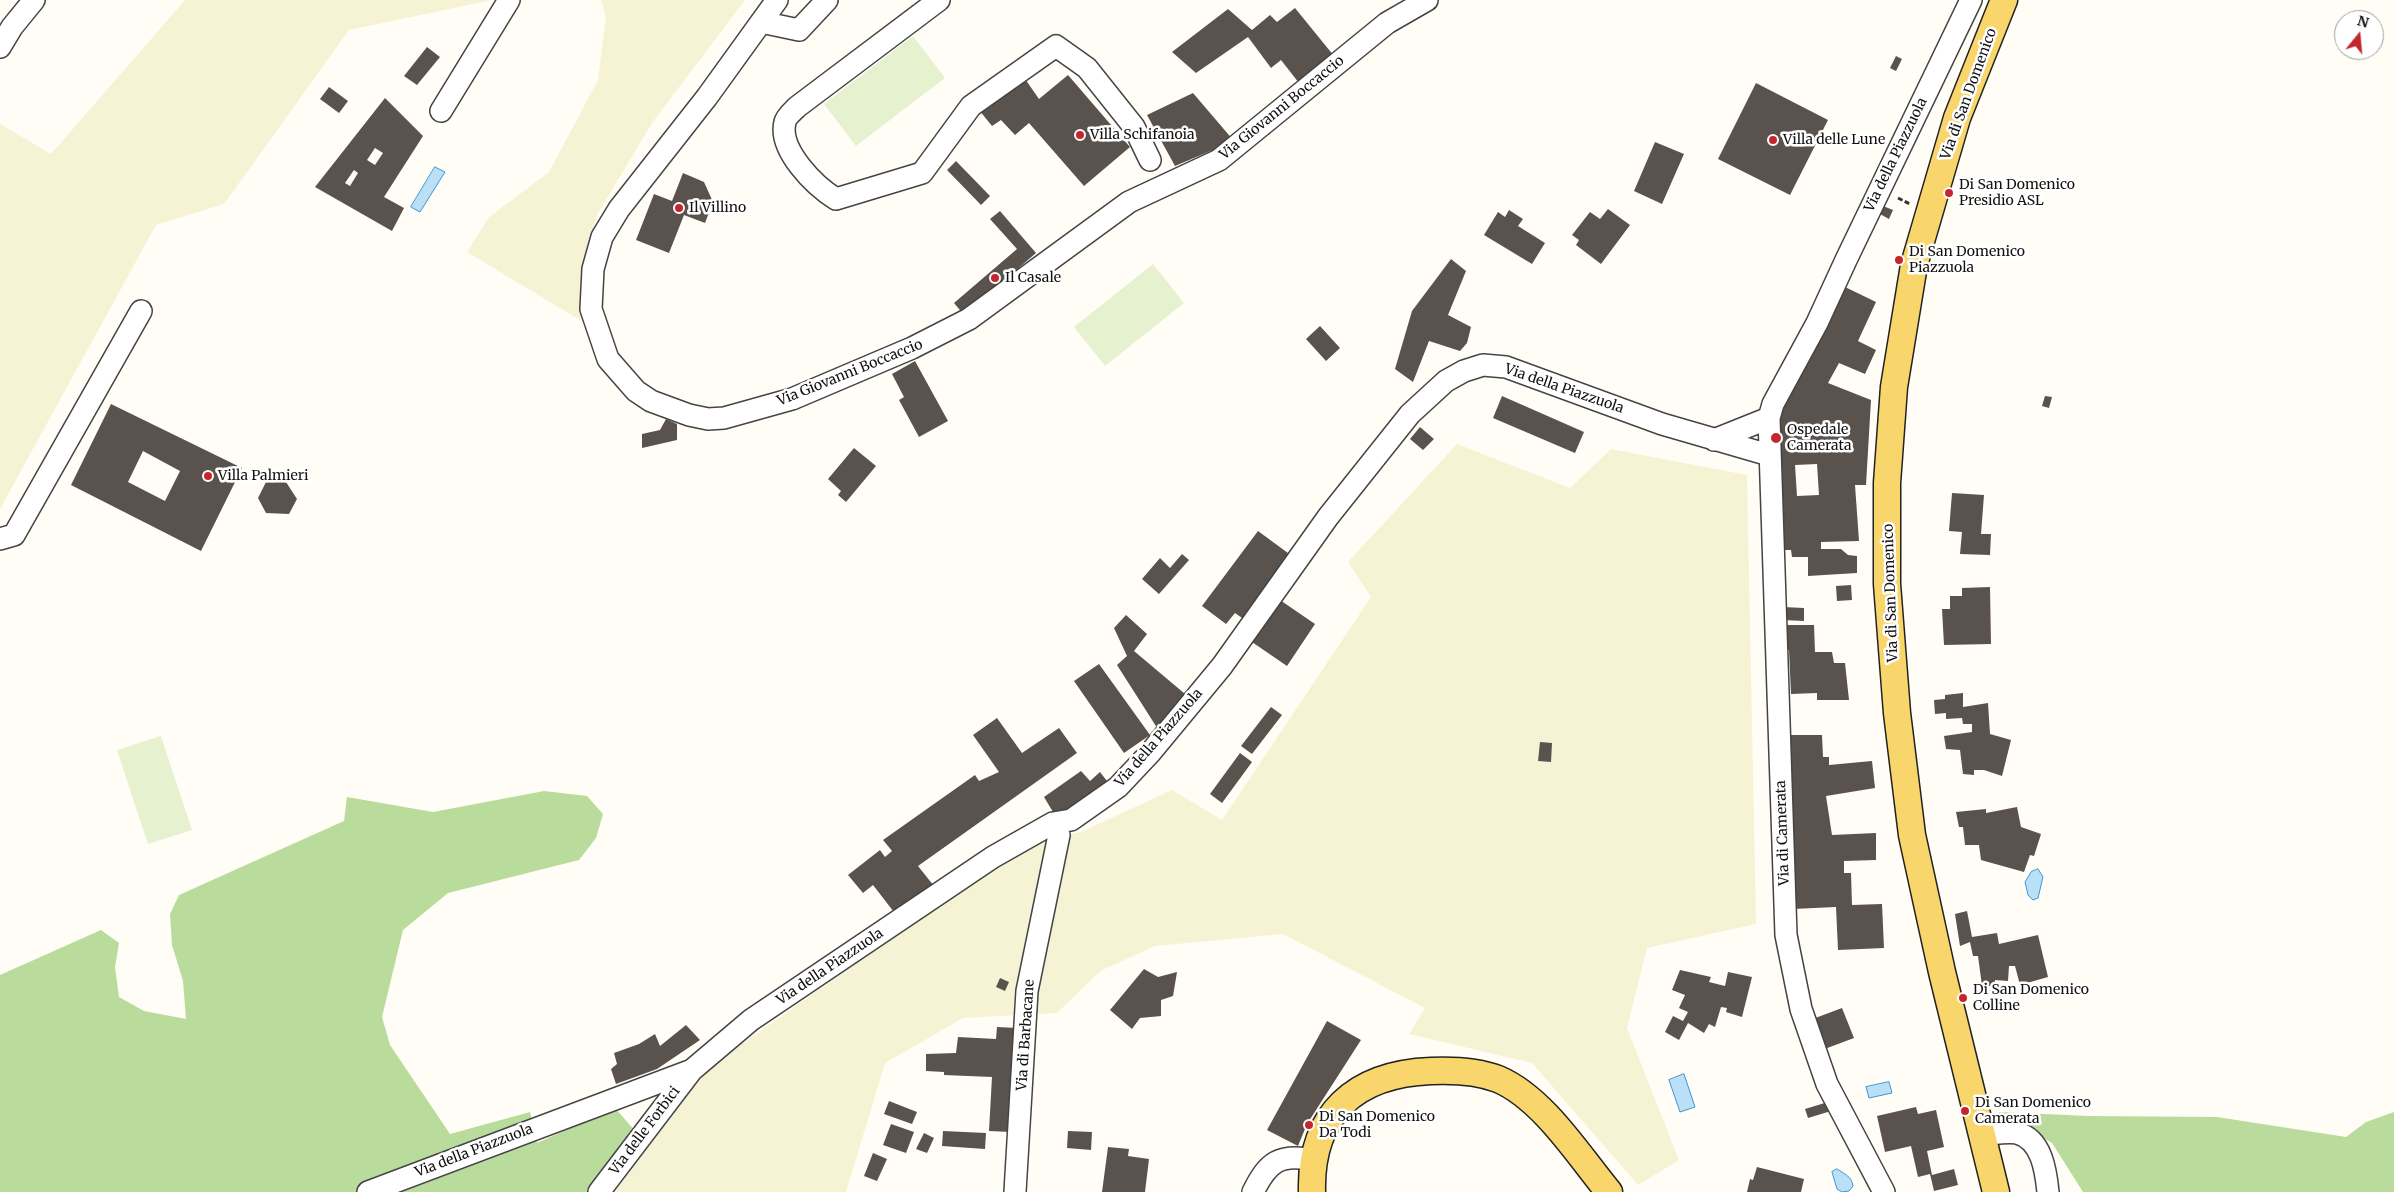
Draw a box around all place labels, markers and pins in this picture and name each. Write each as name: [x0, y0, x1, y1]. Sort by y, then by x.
place label: Villa Schifanoia: [1090, 127, 1195, 143]
marker: Villa Schifanoia: [1074, 129, 1086, 141]
place label: Villa delle Lune: [1783, 132, 1885, 148]
marker: Villa delle Lune: [1767, 134, 1779, 146]
place label: Di San Domenico Presidio ASL: [1959, 177, 2075, 210]
marker: Di San Domenico Presidio ASL: [1943, 187, 1955, 199]
place label: Il Villino: [689, 200, 746, 216]
marker: Il Villino: [673, 202, 685, 214]
place label: Di San Domenico Piazzuola: [1909, 244, 2025, 276]
marker: Di San Domenico Piazzuola: [1893, 254, 1905, 266]
place label: Il Casale: [1005, 270, 1061, 286]
marker: Il Casale: [989, 272, 1001, 284]
place label: Ospedale Camerata: [1787, 422, 1852, 454]
marker: Ospedale Camerata: [1769, 431, 1783, 445]
place label: Villa Palmieri: [218, 468, 309, 484]
marker: Villa Palmieri: [202, 470, 214, 482]
place label: Di San Domenico Colline: [1973, 982, 2089, 1014]
marker: Di San Domenico Colline: [1957, 992, 1969, 1004]
place label: Di San Domenico Camerata: [1975, 1095, 2091, 1128]
marker: Di San Domenico Camerata: [1959, 1105, 1971, 1117]
place label: Di San Domenico Da Todi: [1319, 1109, 1435, 1142]
marker: Di San Domenico Da Todi: [1303, 1119, 1315, 1131]

